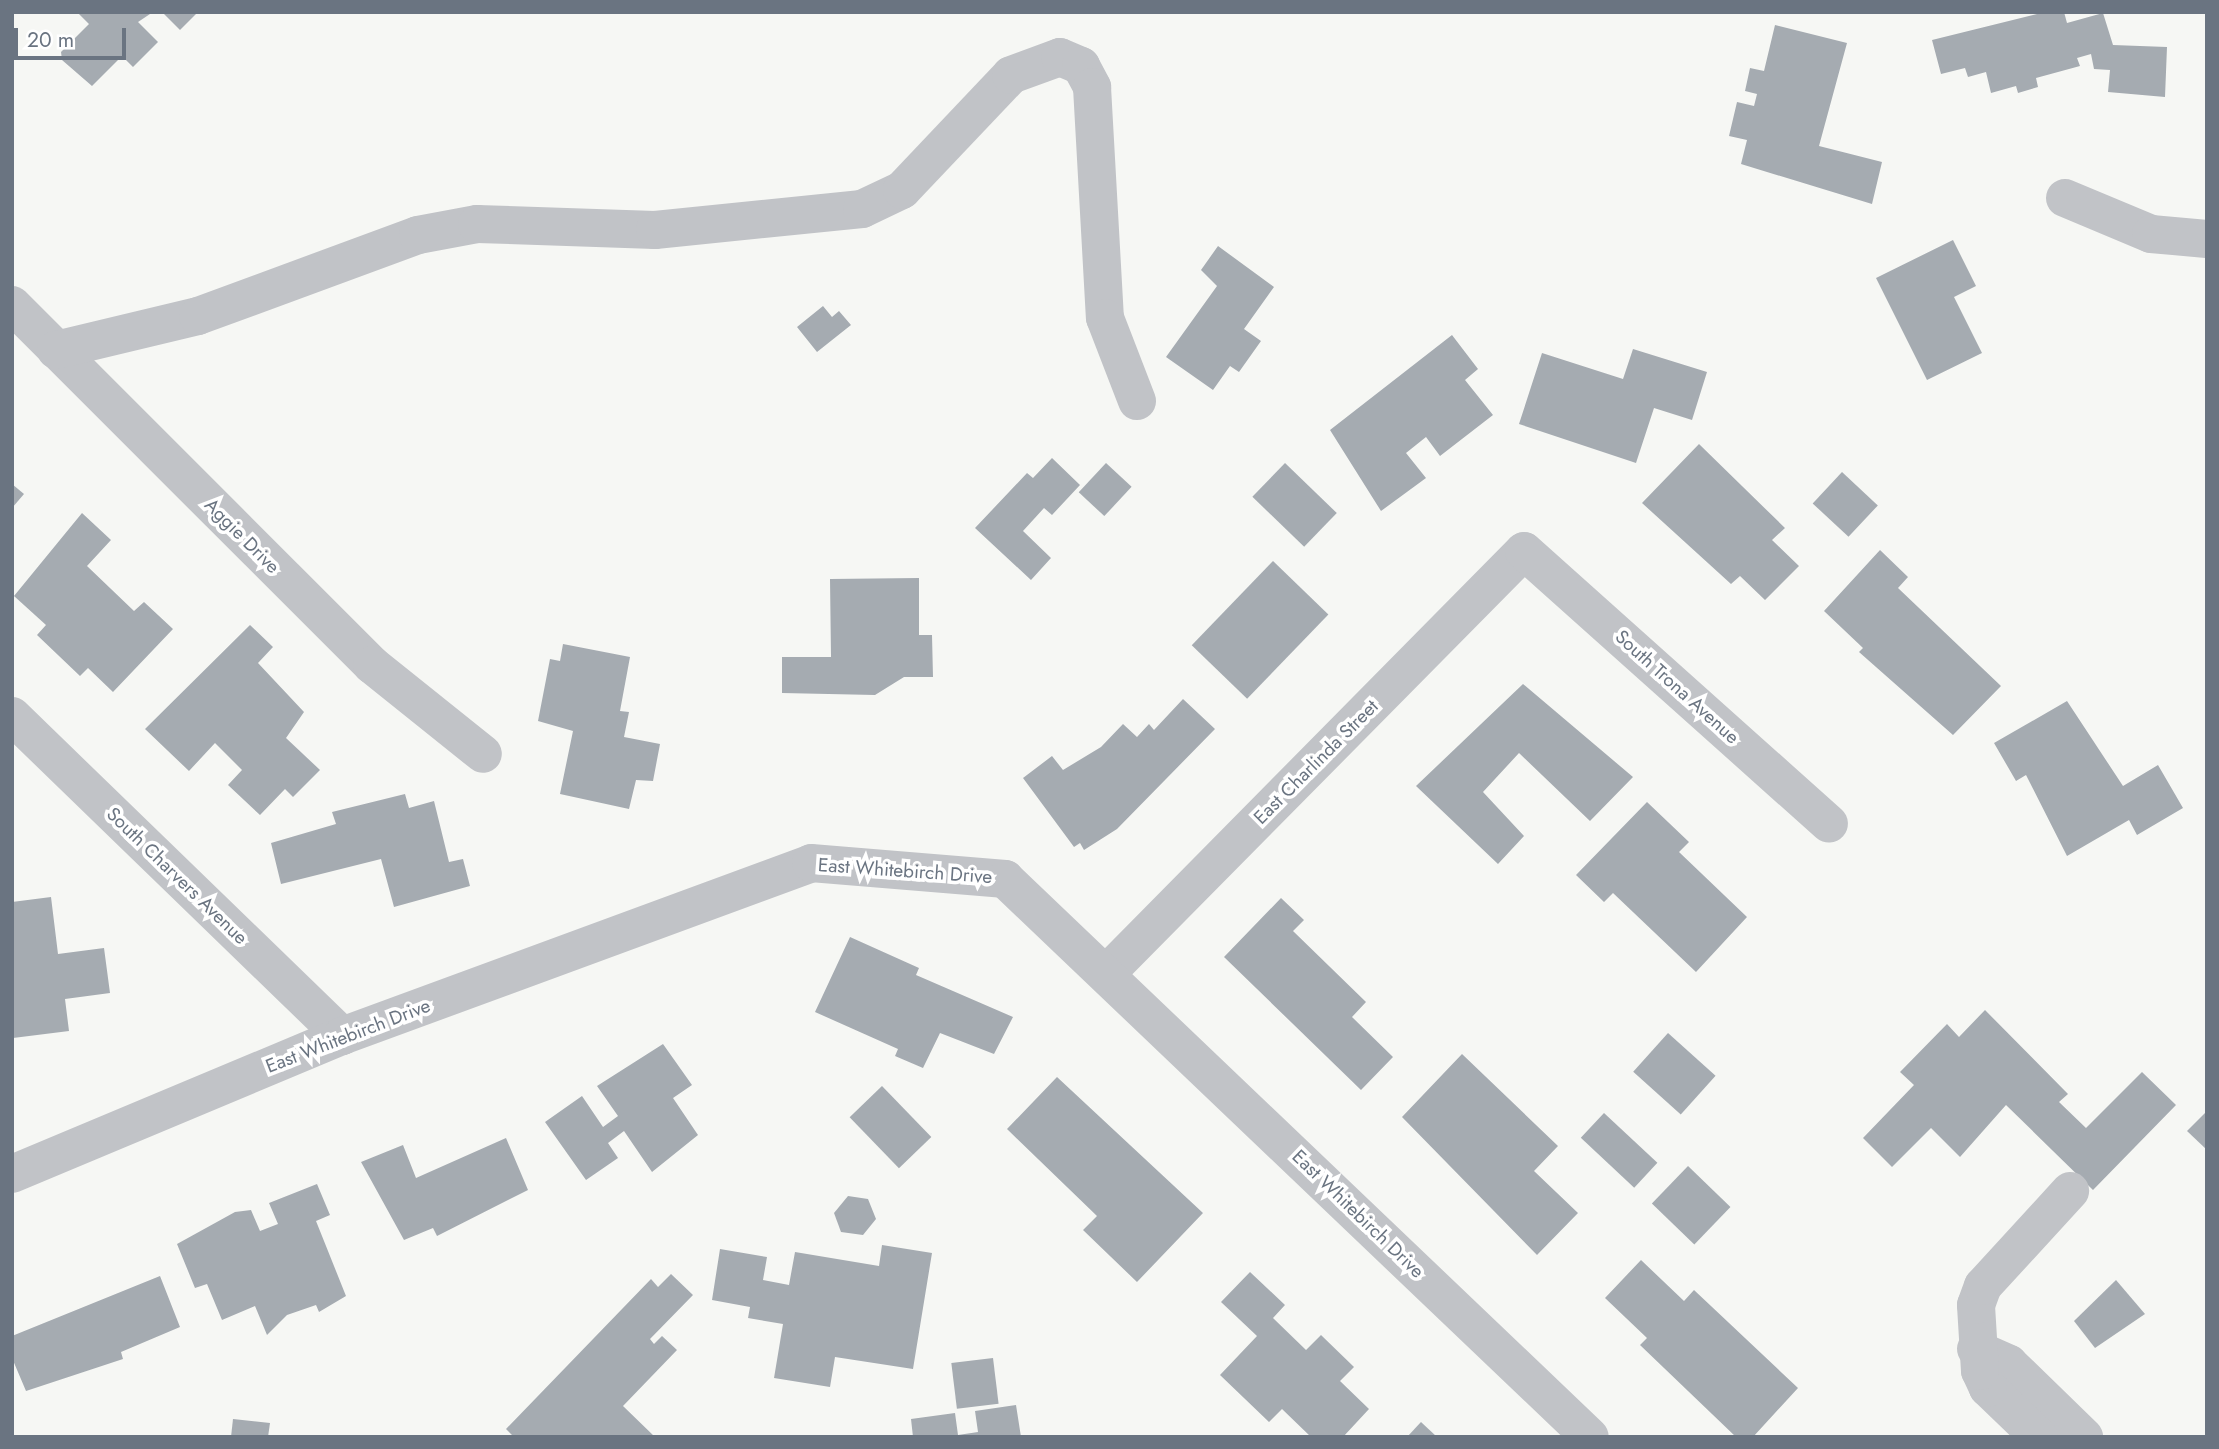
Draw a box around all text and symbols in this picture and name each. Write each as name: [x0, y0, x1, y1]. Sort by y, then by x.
scale bar: [18, 14, 130, 58]
text: 20 m: [27, 25, 74, 55]
street label: Aggie Drive: [200, 494, 284, 578]
street label: South Trona Avenue: [1610, 625, 1744, 749]
street label: East Charlinda Street: [1249, 695, 1383, 829]
street label: South Charvers Avenue: [102, 803, 252, 949]
street label: East Whitebirch Drive: [817, 854, 993, 888]
street label: East Whitebirch Drive: [262, 994, 434, 1078]
street label: East Whitebirch Drive: [1287, 1145, 1429, 1283]

